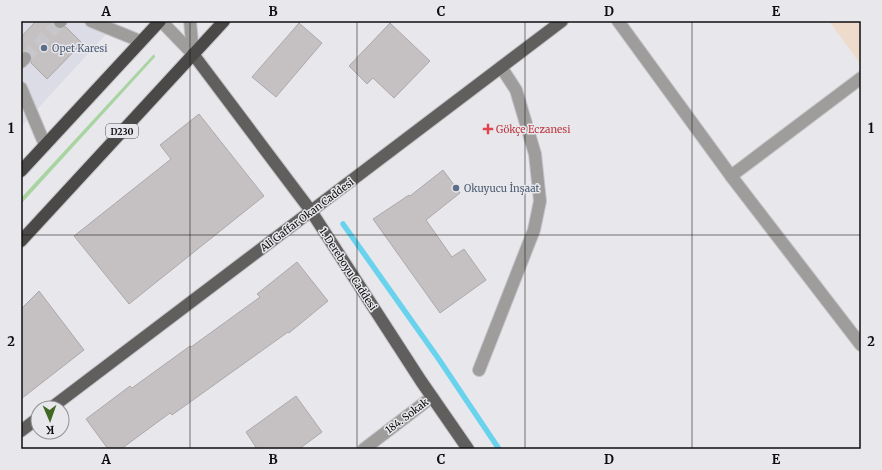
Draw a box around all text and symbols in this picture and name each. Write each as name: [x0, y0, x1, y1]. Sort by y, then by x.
text: A: [100, 3, 111, 20]
text: B: [268, 3, 278, 20]
text: C: [437, 3, 446, 20]
text: D: [604, 3, 614, 20]
text: E: [772, 3, 781, 20]
place label: Opet Karesi: [52, 42, 107, 55]
marker: Opet Karesi: [39, 43, 49, 53]
text: 1: [8, 120, 14, 137]
text: 1: [868, 120, 874, 137]
place label: Gökçe Eczanesi: [496, 123, 570, 136]
road number: D230: [106, 124, 138, 138]
marker: Gökçe Eczanesi: [483, 124, 493, 134]
street label: Ali Gaffar Okan Caddesi: [257, 176, 356, 255]
place label: Okuyucu İnşaat: [464, 181, 539, 195]
marker: Okuyucu İnşaat: [451, 183, 461, 193]
street label: 1. Dereboyu Caddesi: [316, 225, 380, 313]
text: 2: [7, 333, 15, 350]
text: 2: [867, 333, 875, 350]
street label: 184. Sokak: [383, 395, 432, 436]
north arrow: [30, 400, 70, 440]
text: K: [45, 423, 55, 437]
text: A: [100, 451, 111, 468]
text: B: [268, 451, 278, 468]
text: C: [437, 451, 446, 468]
text: D: [604, 451, 614, 468]
text: E: [772, 451, 781, 468]

